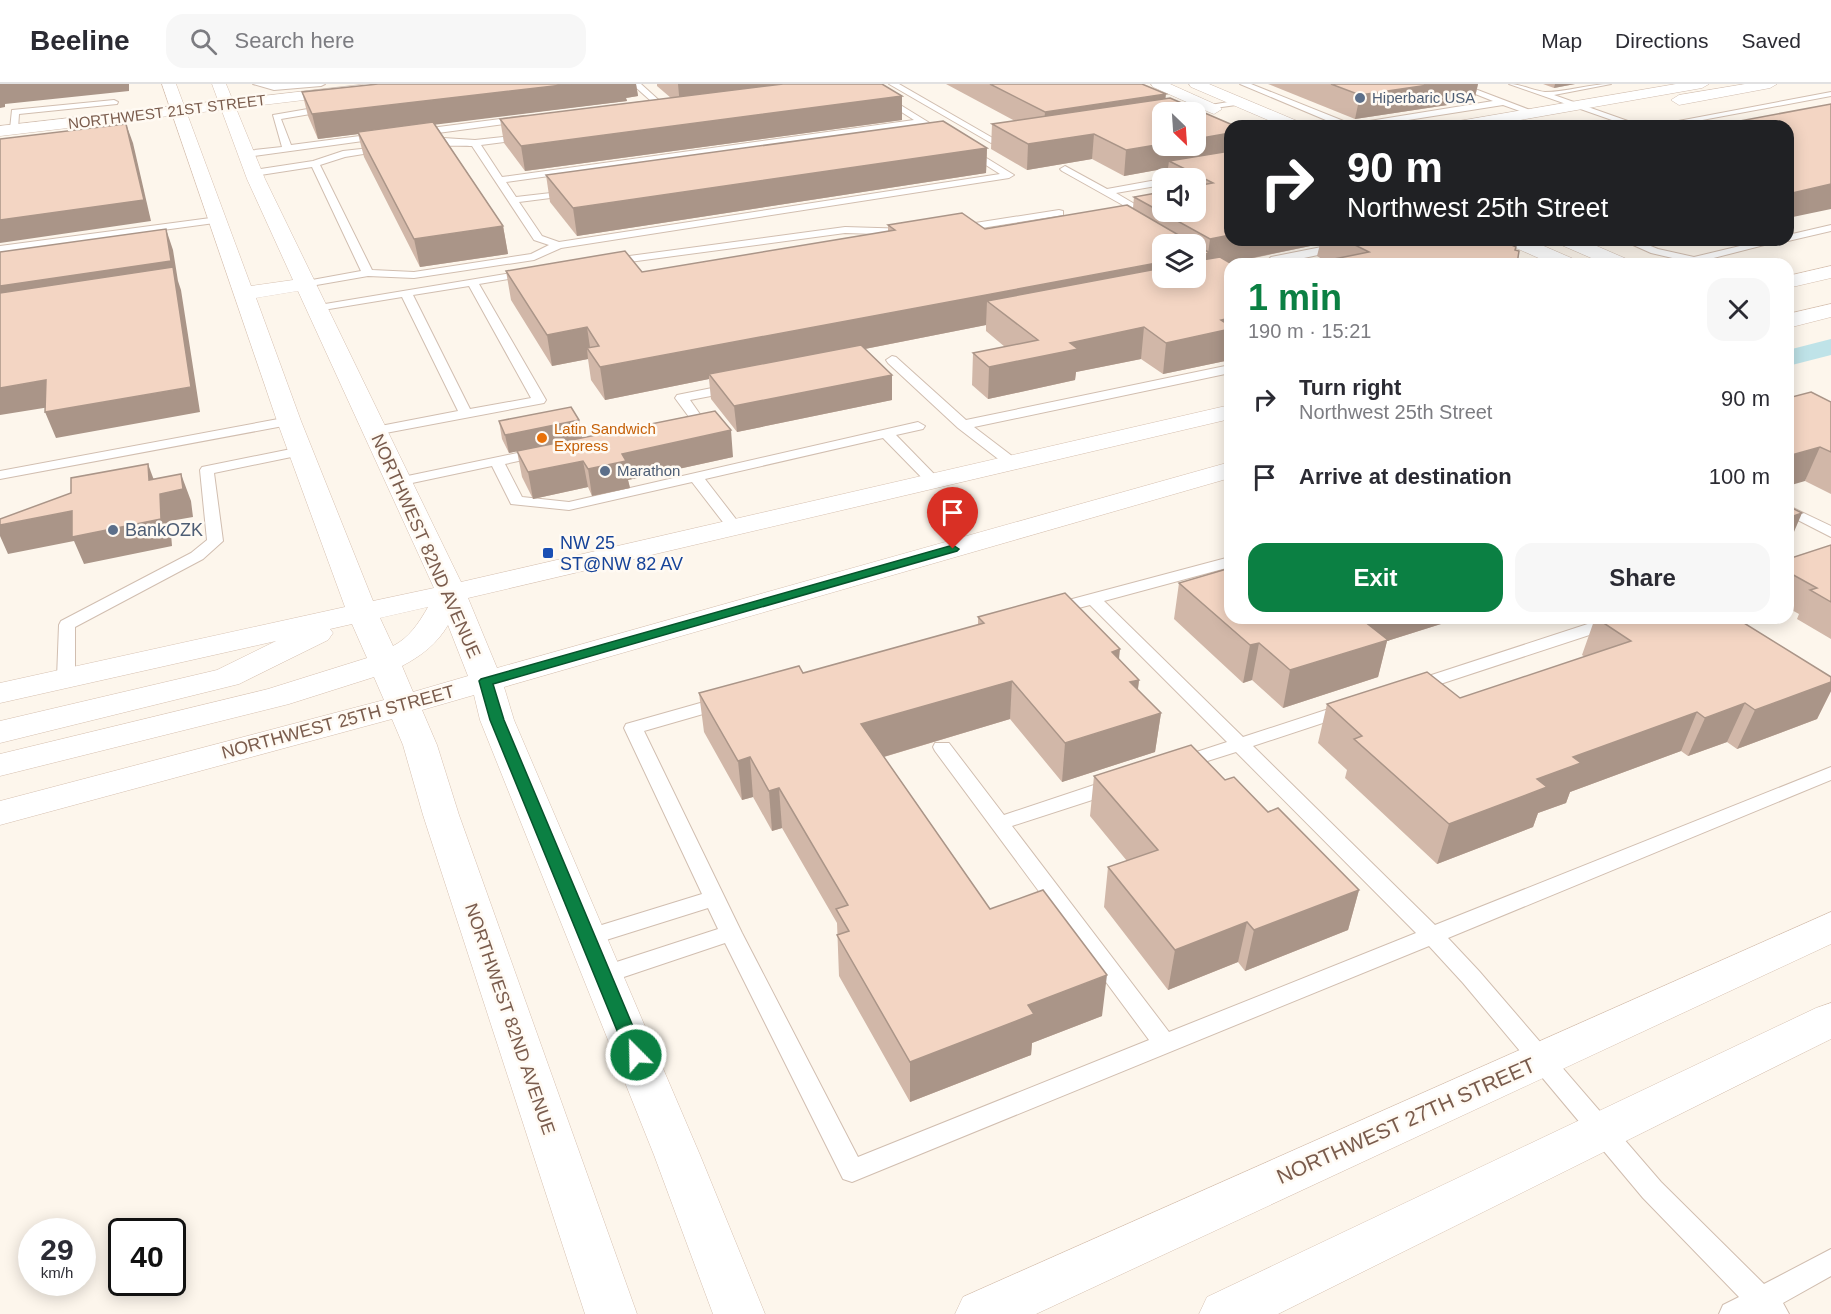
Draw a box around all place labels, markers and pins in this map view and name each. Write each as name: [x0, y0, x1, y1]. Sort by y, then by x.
place label: Hiperbaric USA: [1372, 89, 1475, 106]
marker: Hiperbaric USA: [1353, 91, 1367, 105]
place label: Latin Sandwich Express: [554, 420, 656, 454]
marker: Latin Sandwich Express: [535, 431, 549, 445]
place label: Marathon: [617, 462, 680, 479]
marker: Marathon: [598, 464, 612, 478]
pin: [927, 487, 978, 549]
place label: BankOZK: [125, 520, 203, 540]
marker: BankOZK: [106, 523, 120, 537]
place label: NW 25 ST@NW 82 AV: [560, 533, 683, 574]
marker: NW 25 ST@NW 82 AV: [541, 546, 555, 560]

